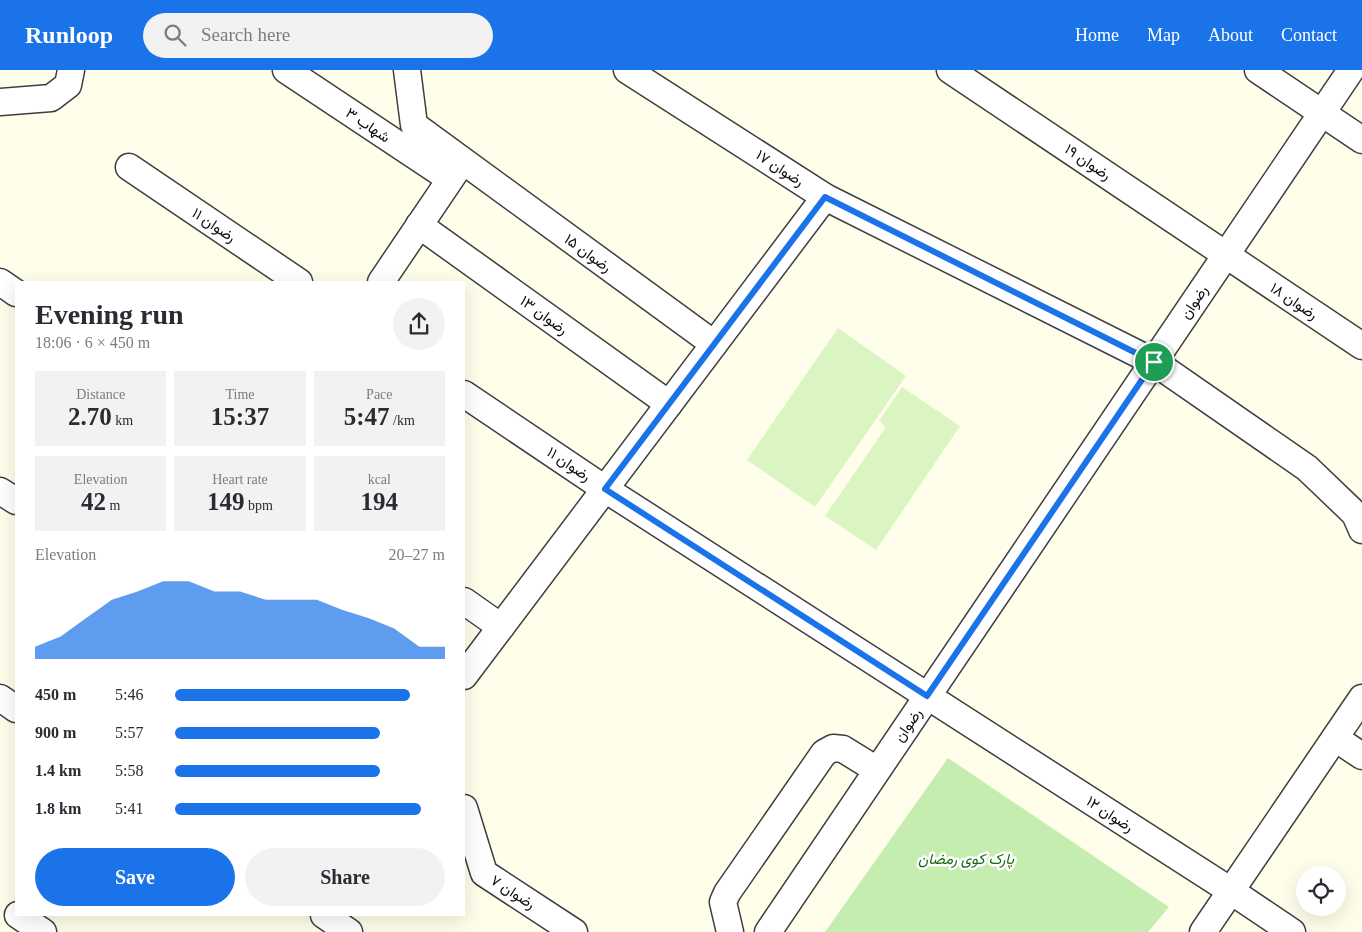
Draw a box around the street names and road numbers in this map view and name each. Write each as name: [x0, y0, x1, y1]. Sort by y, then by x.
street label: شهاب ۳: [342, 104, 393, 147]
street label: رضوان ۱۹: [1061, 141, 1114, 184]
street label: رضوان ۱۷: [753, 147, 807, 190]
street label: رضوان ۱۱: [189, 205, 239, 246]
street label: رضوان ۱۵: [561, 231, 614, 276]
street label: رضوان ۱۸: [1267, 279, 1321, 323]
street label: رضوان: [1177, 282, 1212, 322]
street label: رضوان ۱۳: [517, 292, 571, 338]
street label: رضوان ۱۱: [544, 444, 594, 485]
street label: رضوان: [891, 705, 926, 745]
street label: رضوان ۱۲: [1083, 793, 1136, 836]
street label: رضوان ۷: [487, 872, 538, 913]

